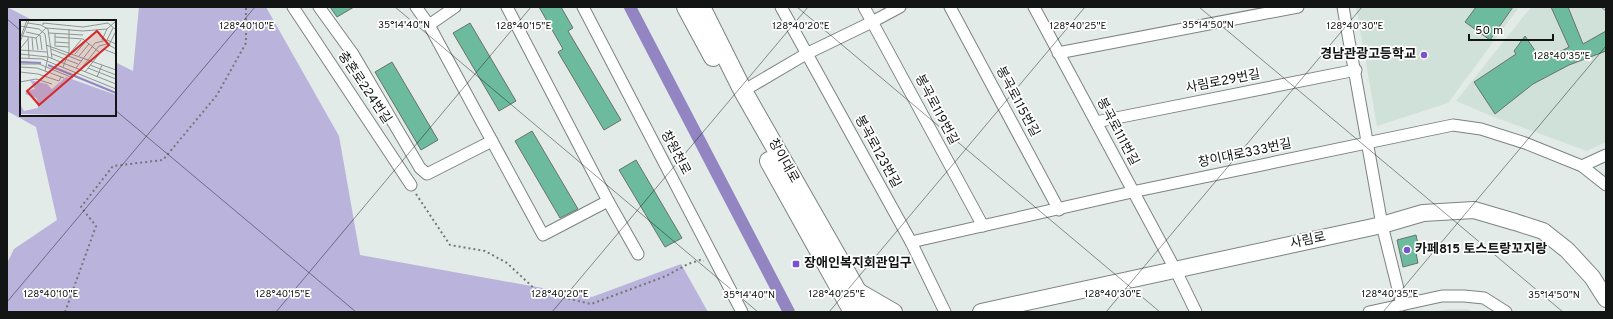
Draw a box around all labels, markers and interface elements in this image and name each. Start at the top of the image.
scale bar [1469,16,1553,42]
text: 35°14'40"N [378,19,430,32]
text: 35°14'50"N [1182,19,1234,32]
inset map [20,20,116,116]
text: 128°40'10"E [220,20,275,33]
text: 128°40'15"E [497,20,551,33]
text: 128°40'20"E [772,20,830,33]
text: 128°40'25"E [1049,20,1107,33]
text: 128°40'30"E [1326,20,1384,33]
text: 50 m [1475,23,1503,39]
place label: 경남관광고등학교 [1320,46,1416,63]
street label: 충혼로224번길 [334,49,394,127]
marker: 경남관광고등학교 [1419,50,1429,60]
text: 128°40'35"E [1533,50,1591,63]
street label: 봉곡로115번길 [992,64,1042,140]
street label: 사림로29번길 [1184,67,1262,97]
street label: 봉곡로119번길 [911,72,961,148]
street label: 봉곡로111번길 [1092,95,1142,169]
street label: 봉곡로123번길 [851,113,903,191]
street label: 창원천로 [657,128,694,178]
street label: 창이대로 [764,136,802,186]
street label: 창이대로333번길 [1197,136,1293,172]
street label: 사림로 [1289,229,1327,253]
place label: 카페815 토스트랑꼬지랑 [1415,242,1547,258]
marker: 카페815 토스트랑꼬지랑 [1402,245,1412,255]
place label: 장애인복지회관입구 [804,256,912,272]
marker: 장애인복지회관입구 [791,259,801,269]
text: 128°40'10"E [24,288,79,301]
text: 128°40'15"E [256,288,310,301]
text: 128°40'20"E [531,288,589,301]
text: 128°40'25"E [808,288,866,301]
text: 128°40'30"E [1084,288,1142,301]
text: 128°40'35"E [1361,288,1419,301]
text: 35°14'40"N [723,289,775,302]
text: 35°14'50"N [1528,289,1580,302]

